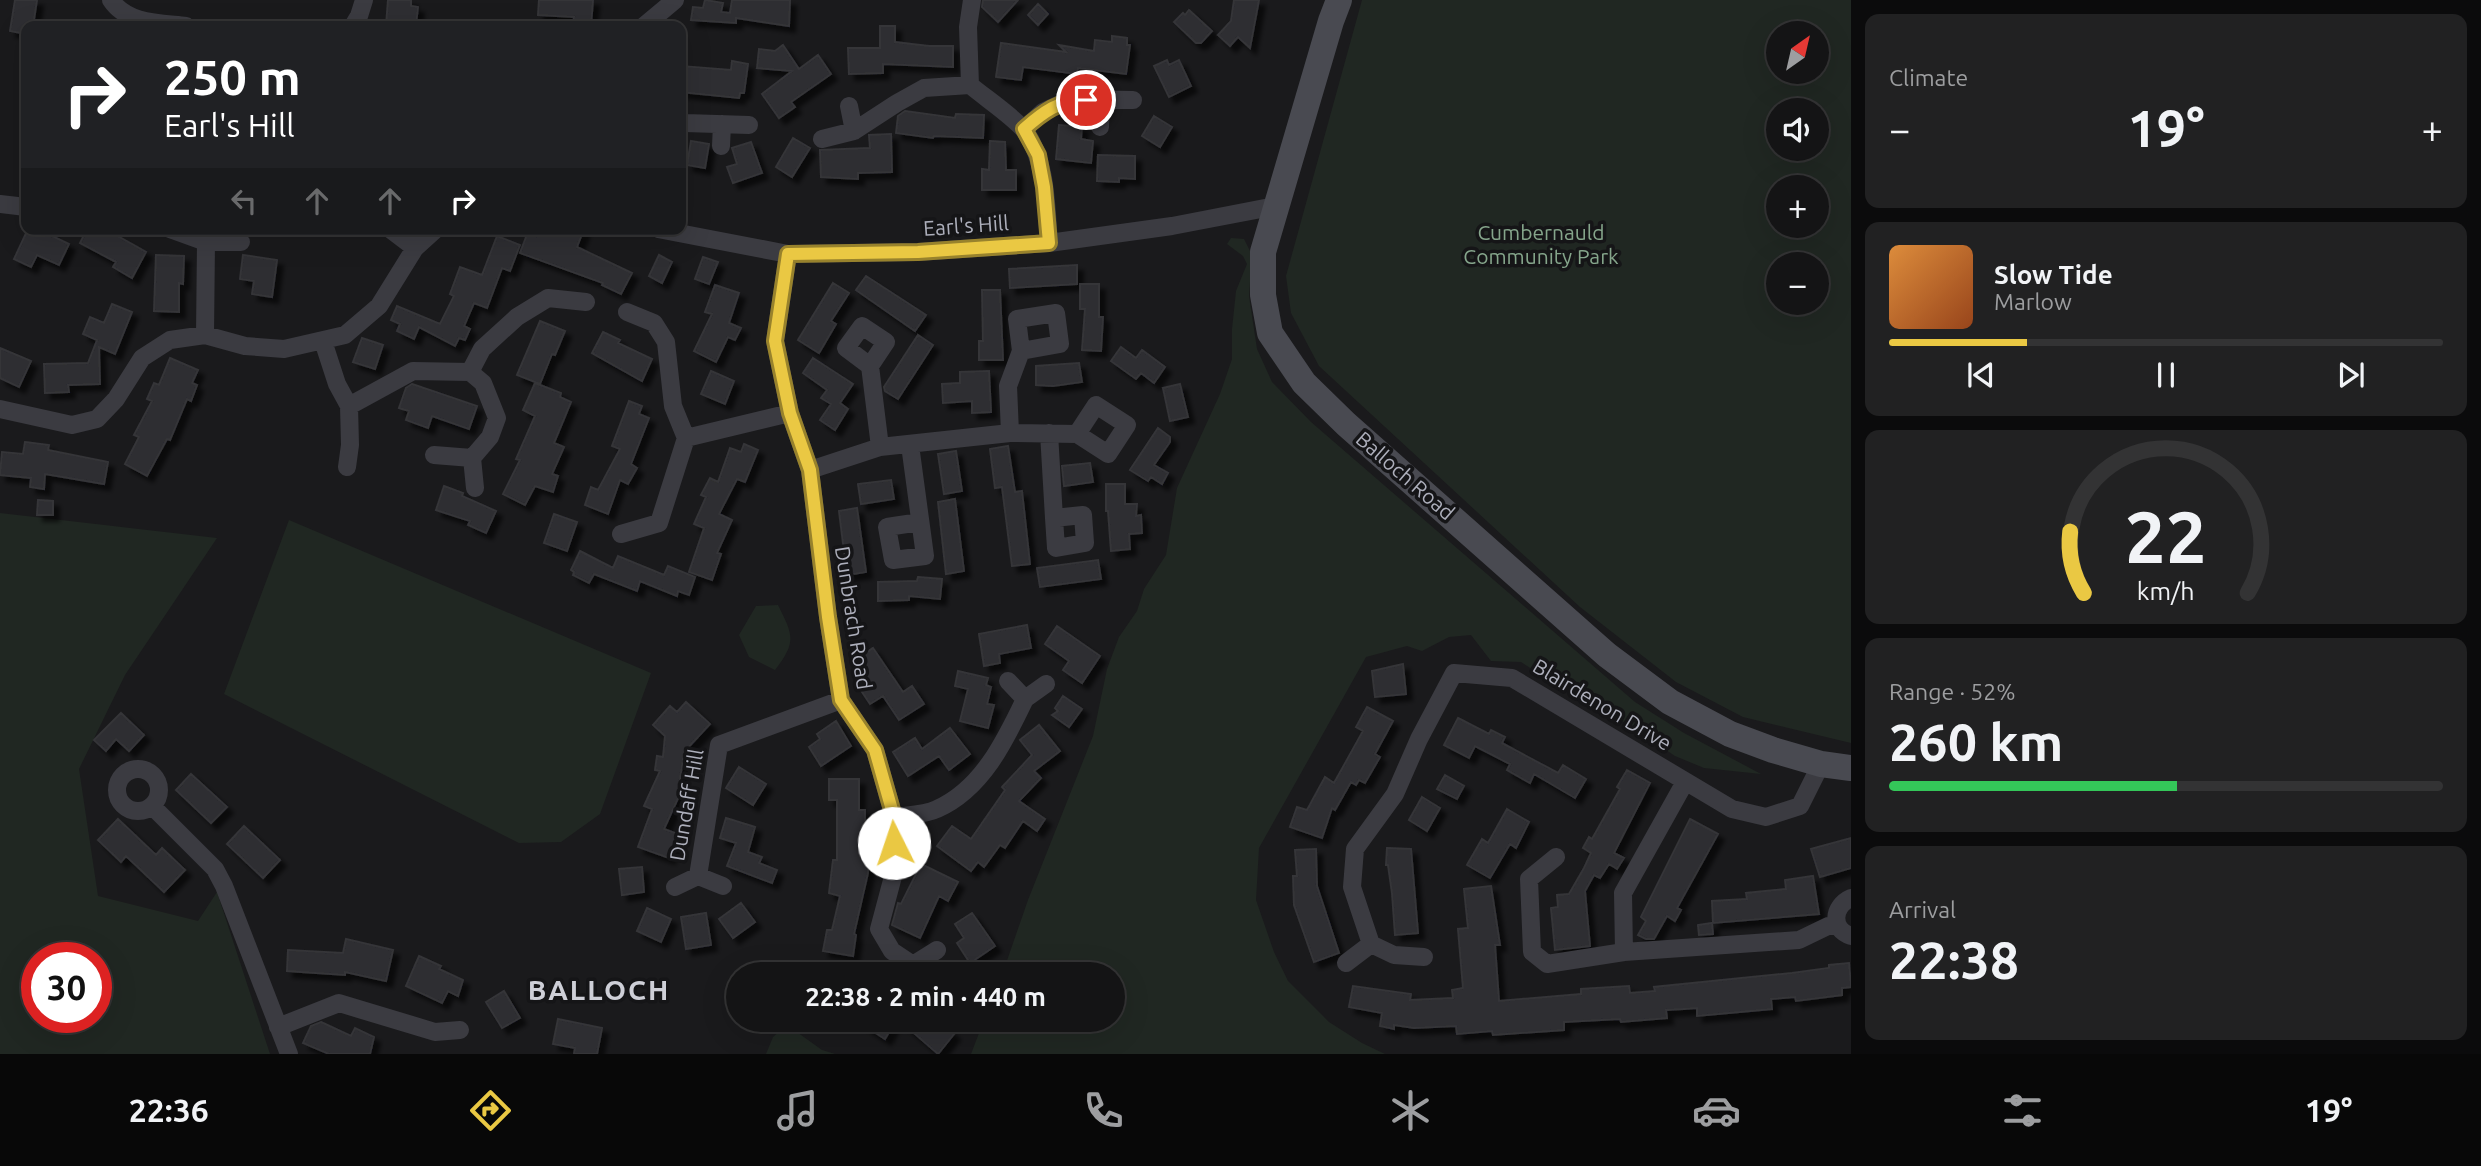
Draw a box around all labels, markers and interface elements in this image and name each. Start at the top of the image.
north arrow [1766,21,1829,84]
map controls [1766,21,1829,315]
icon: right [49,49,140,140]
text: 250 m [164,49,301,104]
text: Climate [1889,65,1968,90]
pin [1056,70,1116,130]
icon: arrive [1067,81,1105,119]
button: sound [1766,98,1829,161]
text: 19° [2127,99,2205,157]
text: Earl's Hill [164,107,295,143]
text: − [1889,108,1910,150]
text: + [2422,108,2443,150]
button: + [1766,175,1829,238]
icon: left [225,182,263,220]
icon: ahead [298,182,336,220]
icon: ahead [371,182,409,220]
icon: right [444,182,482,220]
street label: Earl's Hill [922,210,1010,240]
park label: Cumbernauld Community Park [1463,220,1619,268]
button: − [1766,252,1829,315]
text: Slow Tide [1994,260,2113,289]
text: Marlow [1994,289,2072,314]
icon: previous [1962,356,2000,394]
icon: pause [2147,356,2185,394]
icon: next [2332,356,2370,394]
street label: Balloch Road [1352,426,1460,524]
text: 22 [2125,495,2207,577]
street label: Dunbrach Road [831,544,877,691]
text: km/h [2137,577,2195,605]
street label: Blairdenon Drive [1529,653,1676,755]
text: Range · 52% [1889,679,2016,704]
text: 260 km [1889,713,2063,771]
street label: Dundaff Hill [664,747,708,863]
position arrow [857,806,931,880]
text: Arrival [1889,897,1956,922]
text: 22:38 [1889,931,2019,989]
speed limit sign: 30 [21,942,112,1033]
district label: BALLOCH [528,974,670,1005]
text: 22:38 · 2 min · 440 m [805,982,1046,1011]
icon: directions [466,1086,515,1135]
icon: music [773,1086,822,1135]
icon: phone [1079,1086,1128,1135]
icon: climate [1386,1086,1435,1135]
icon: car [1692,1086,1741,1135]
icon: filters [1998,1086,2047,1135]
text: 22:36 [129,1092,209,1128]
text: 19° [2305,1092,2352,1128]

